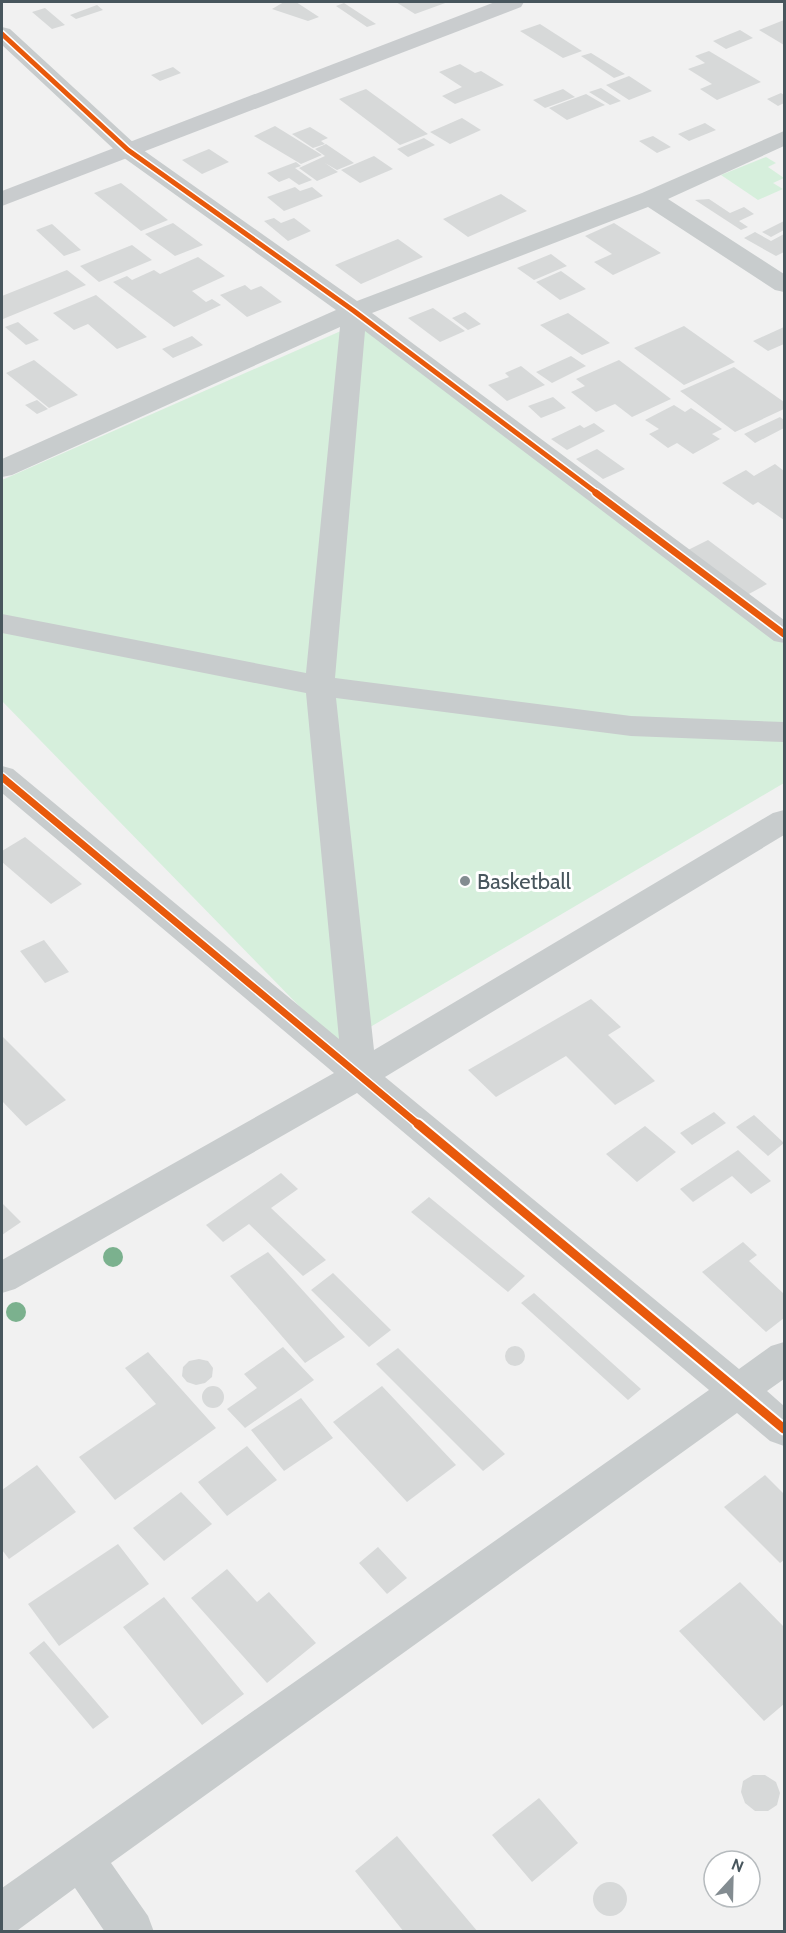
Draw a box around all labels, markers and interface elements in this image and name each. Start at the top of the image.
place label: Basketball [477,868,572,895]
marker: Basketball [458,874,472,888]
north arrow [702,1849,762,1909]
text: N [729,1855,746,1876]

